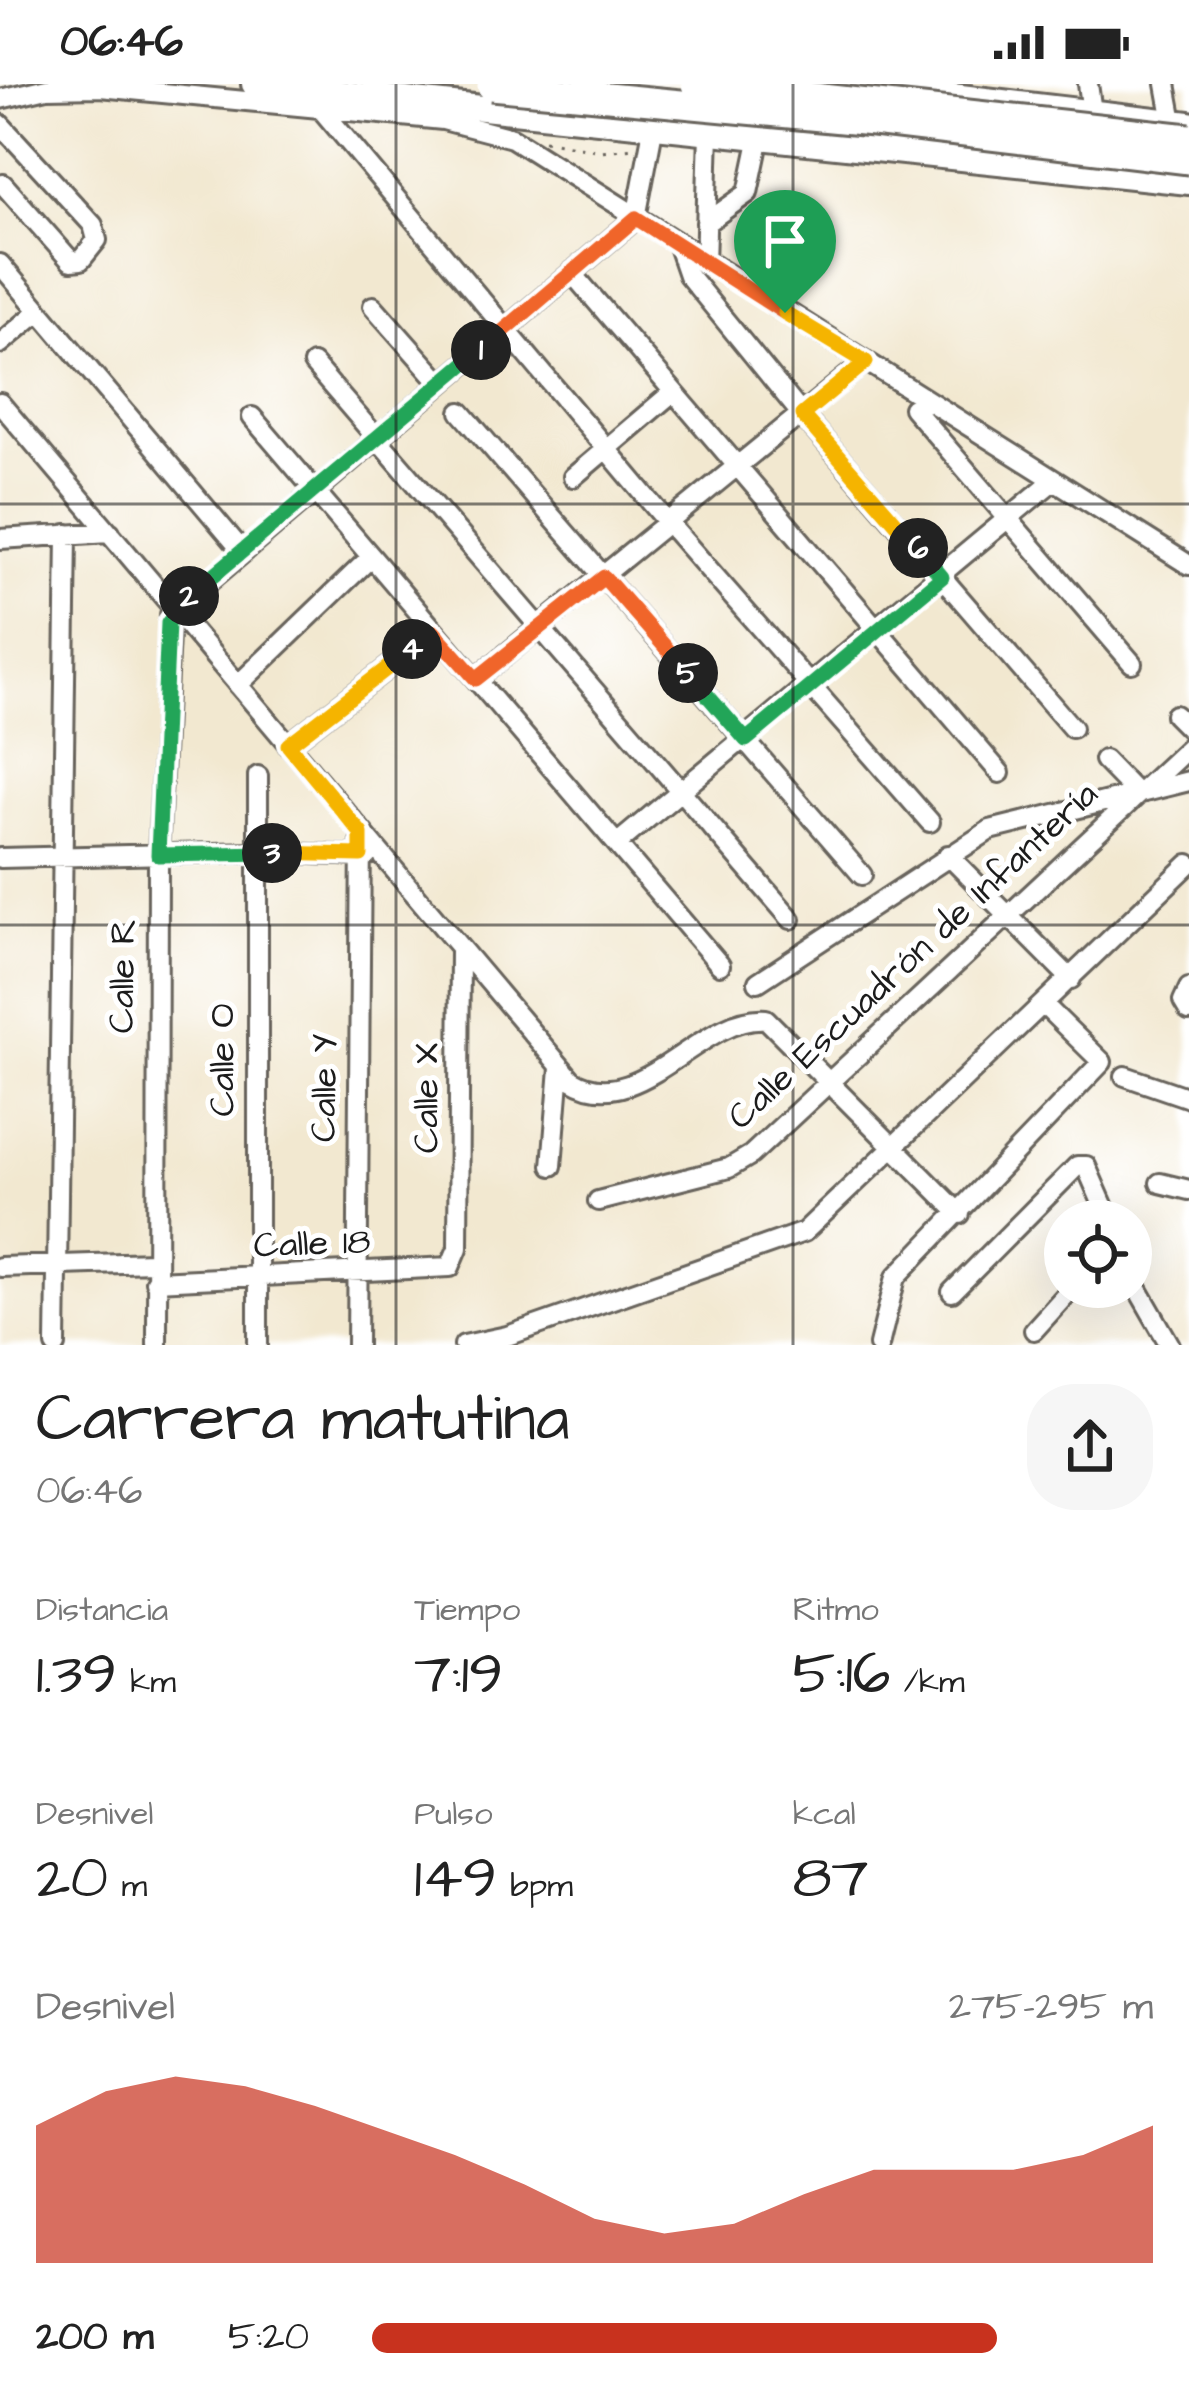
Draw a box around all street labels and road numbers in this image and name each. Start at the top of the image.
street label: Calle Escuadrón de Infantería [716,770,1110,1142]
street label: Calle R [97,918,149,1034]
street label: Calle O [197,1003,248,1117]
street label: Calle Y [299,1033,351,1143]
street label: Calle X [401,1043,452,1153]
street label: Calle 18 [253,1216,371,1272]

